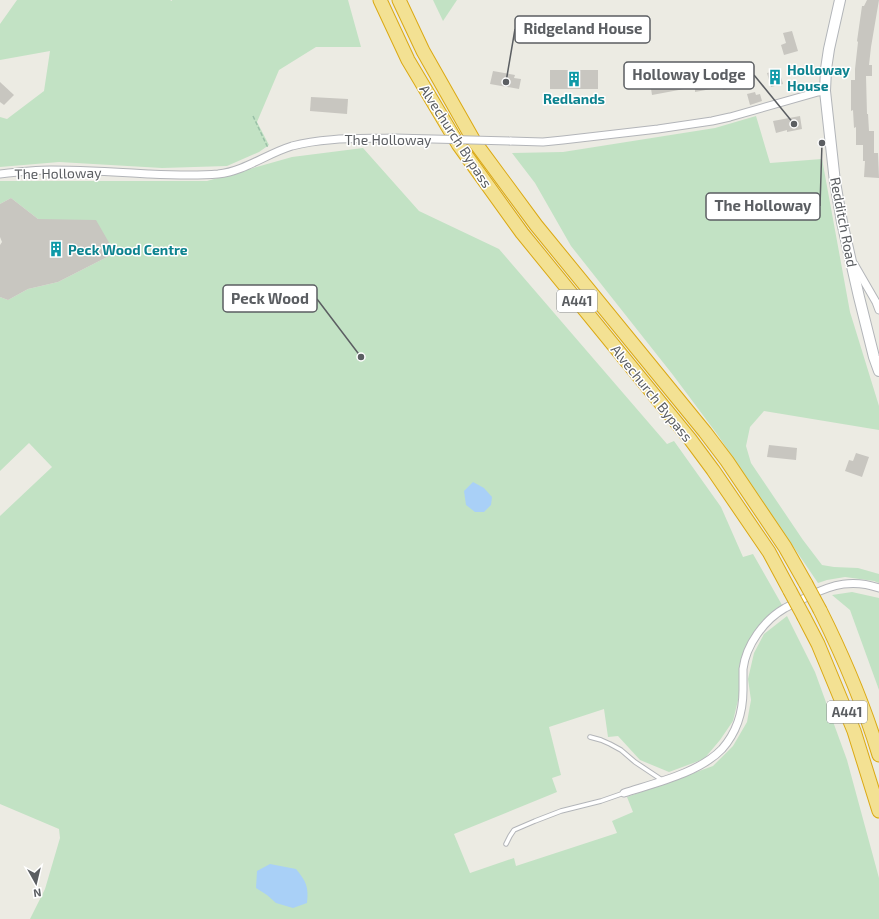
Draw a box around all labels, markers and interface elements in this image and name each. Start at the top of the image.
callout: Ridgeland House [515,16,650,43]
text: Ridgeland House [523,19,643,37]
place label: Holloway House [787,61,850,94]
callout: Holloway Lodge [624,62,754,89]
text: Holloway Lodge [632,65,746,84]
building icon: Holloway House [766,68,784,86]
building icon: Redlands [565,70,583,88]
street label: Alvechurch Bypass [416,81,496,191]
place label: Redlands [543,90,605,107]
street label: The Holloway [344,131,432,148]
street label: The Holloway [14,164,102,182]
street label: Redditch Road [827,176,861,268]
callout: The Holloway [706,193,820,220]
text: The Holloway [714,196,812,215]
building icon: Peck Wood Centre [47,240,65,258]
place label: Peck Wood Centre [68,241,188,258]
callout: Peck Wood [223,285,317,312]
text: Peck Wood [231,289,309,307]
road number: A441 [557,290,597,312]
street label: Alvechurch Bypass [608,341,696,445]
road number: A441 [827,701,867,723]
north arrow [16,863,56,903]
text: N [33,886,42,900]

